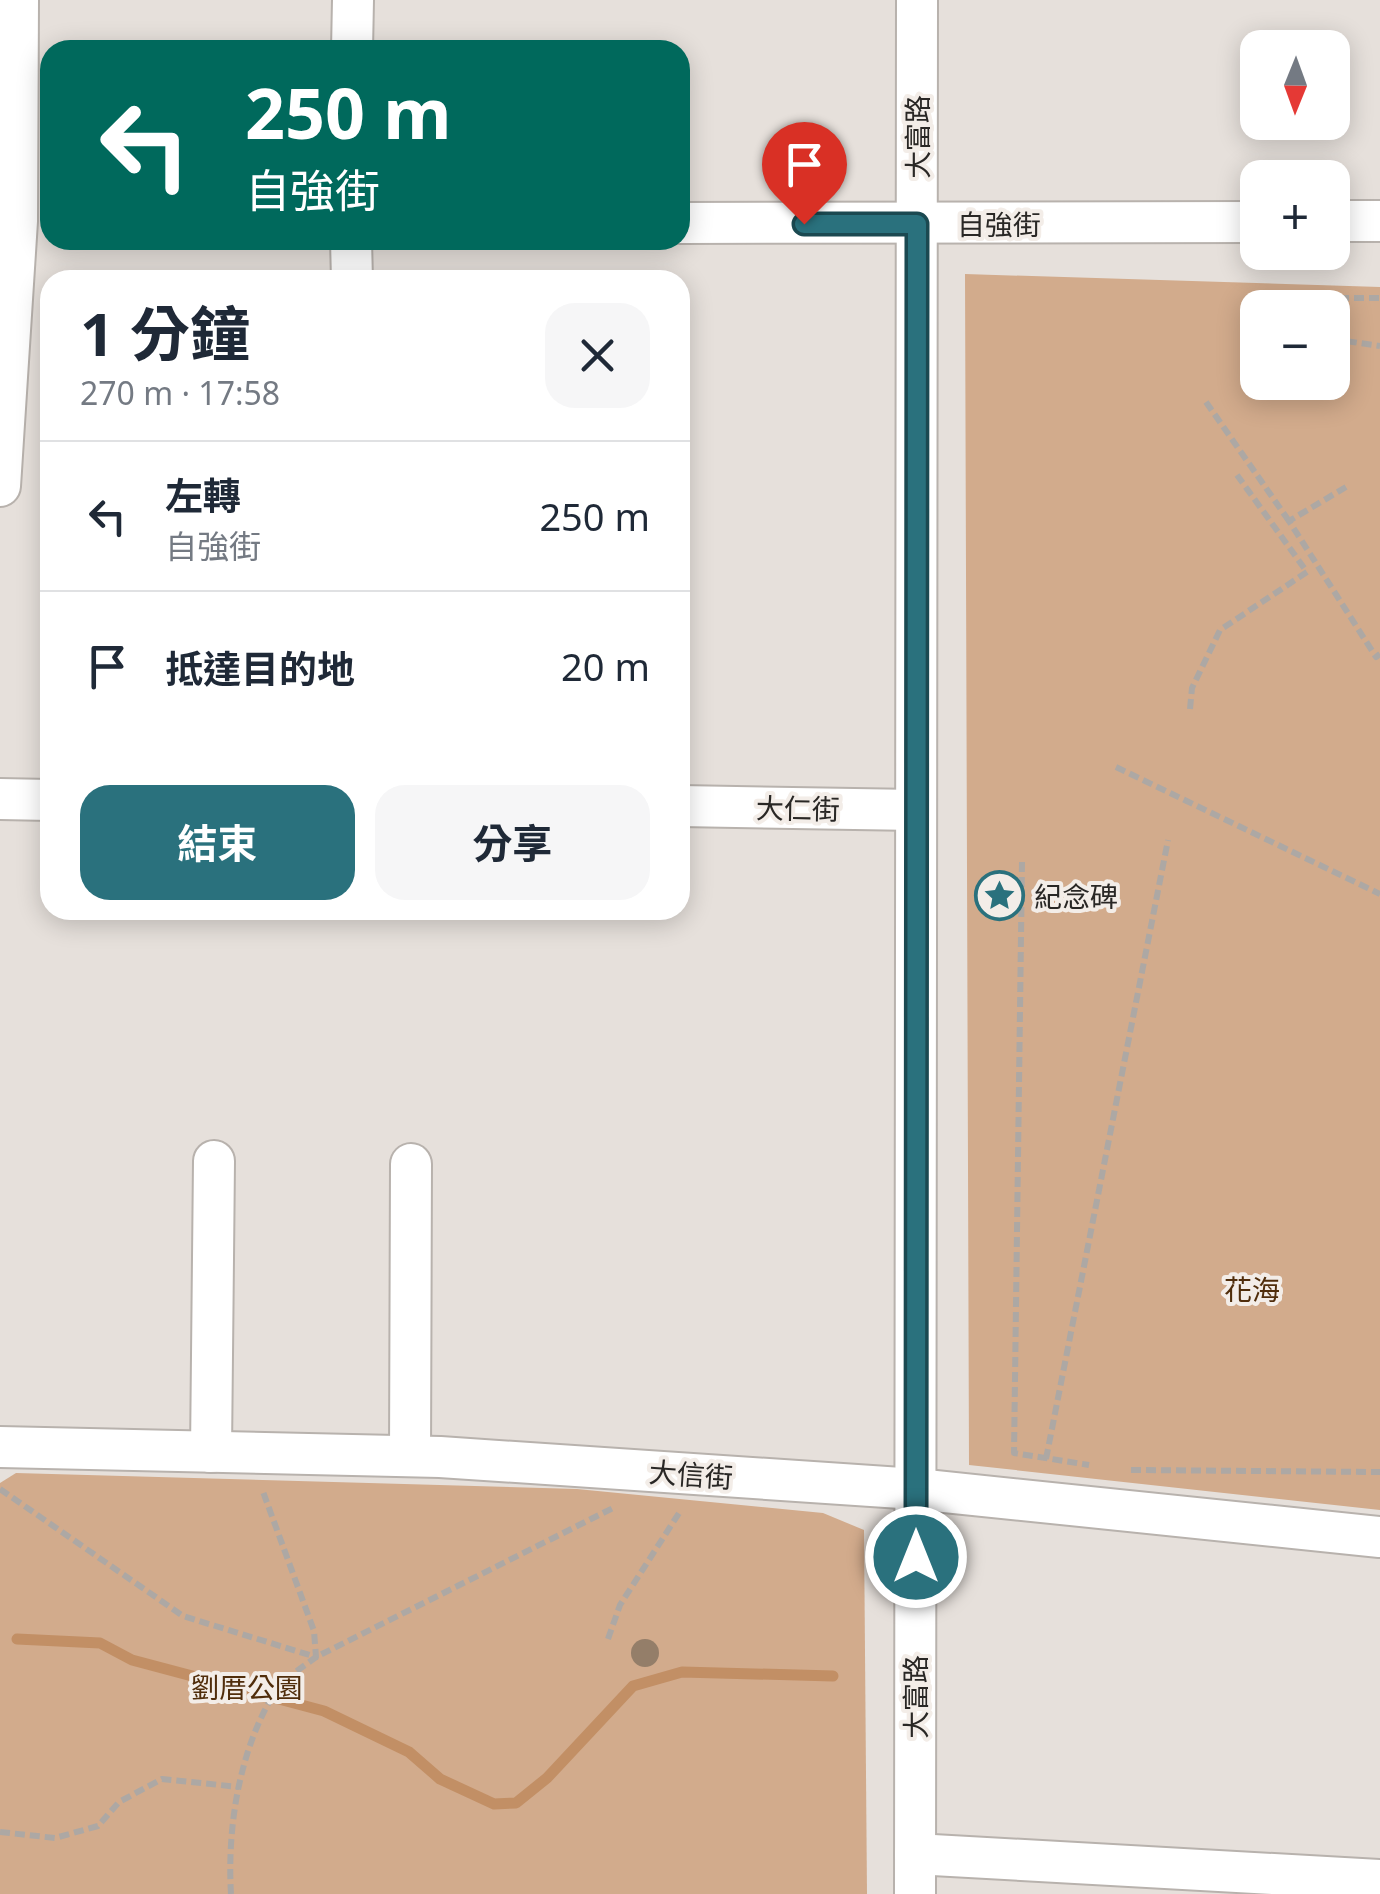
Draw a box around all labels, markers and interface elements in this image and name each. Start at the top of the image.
north arrow [1240,30,1350,140]
map controls [1240,30,1350,400]
text: 250 m [245,64,452,160]
icon: left [80,80,210,210]
street label: 大富路 [898,95,936,179]
pin [762,122,847,225]
icon: arrive [777,137,832,192]
text: 自強街 [245,159,380,220]
button: + [1240,160,1350,270]
street label: 自強街 [957,205,1041,243]
button: − [1240,290,1350,400]
text: 1 分鐘 [80,292,250,374]
button: close [545,303,650,408]
text: 270 m · 17:58 [80,371,280,414]
text: 左轉 [165,469,241,521]
icon: left [80,489,135,544]
text: 250 m [539,490,650,542]
text: 自強街 [165,524,261,567]
icon: arrive [80,639,135,694]
text: 20 m [561,640,650,692]
text: 抵達目的地 [165,642,355,694]
button: 結束 [80,785,355,900]
button: 分享 [375,785,650,900]
street label: 大仁街 [756,788,840,828]
place icon: 紀念碑 [973,870,1025,922]
place label: 紀念碑 [1034,877,1118,915]
park label: 花海 [1224,1270,1280,1308]
street label: 大信街 [648,1452,734,1496]
position arrow [864,1505,968,1609]
street label: 大富路 [896,1655,934,1739]
park label: 劉厝公園 [191,1668,303,1706]

